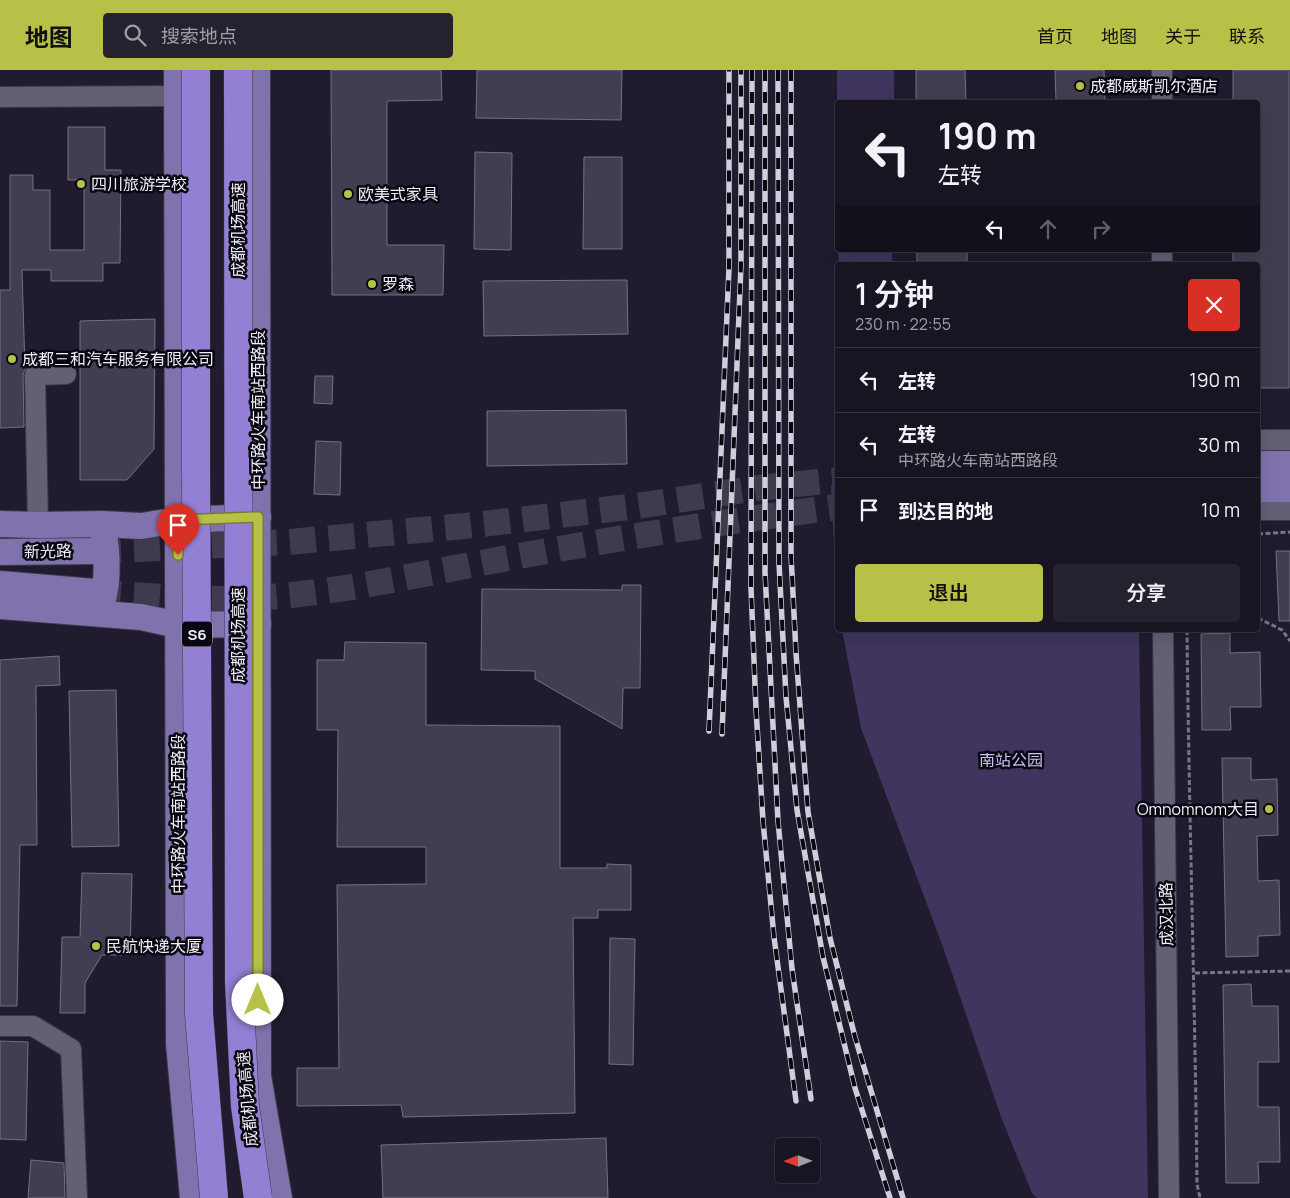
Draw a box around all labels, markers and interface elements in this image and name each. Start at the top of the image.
search box [103,13,453,58]
text: 地图 [25,20,73,53]
icon: search [121,21,149,49]
text: 搜索地点 [161,23,237,49]
text: 首页 [1037,24,1073,48]
text: 地图 [1101,24,1137,48]
text: 关于 [1165,24,1201,48]
text: 联系 [1229,24,1265,48]
place label: 成都威斯凯尔酒店 [1090,75,1218,97]
marker: 成都威斯凯尔酒店 [1074,80,1086,92]
text: 190 m [938,112,1037,160]
icon: left [855,120,920,185]
text: 左转 [938,160,982,190]
place label: 四川旅游学校 [91,173,187,195]
marker: 四川旅游学校 [75,178,87,190]
street label: 成都机场高速 [227,182,249,278]
place label: 欧美式家具 [358,183,438,205]
marker: 欧美式家具 [342,188,354,200]
icon: left [981,215,1009,243]
icon: ahead [1034,215,1062,243]
icon: right [1087,215,1115,243]
place label: 罗森 [382,273,414,295]
text: 1 分钟 [855,273,934,314]
marker: 罗森 [366,278,378,290]
button: close [1188,279,1240,331]
text: 230 m · 22:55 [855,313,951,335]
street label: 中环路火车南站西路段 [247,330,269,490]
place label: 成都三和汽车服务有限公司 [22,348,214,370]
marker: 成都三和汽车服务有限公司 [6,353,18,365]
icon: left [855,366,883,394]
text: 190 m [1189,367,1240,393]
text: 左转 [898,368,936,394]
text: 左转 [898,421,936,447]
icon: left [855,431,883,459]
text: 30 m [1198,432,1240,458]
text: 中环路火车南站西路段 [898,449,1058,471]
icon: arrive [855,496,883,524]
text: 10 m [1201,497,1240,523]
text: 到达目的地 [898,498,993,524]
pin [157,504,199,555]
icon: arrive [164,511,192,539]
street label: 新光路 [24,540,72,562]
button: 退出 [855,564,1043,622]
button: 分享 [1053,564,1240,622]
street label: 成都机场高速 [227,587,249,683]
road number: S6 [182,622,212,646]
street label: 中环路火车南站西路段 [167,734,189,894]
park label: 南站公园 [979,749,1043,771]
place label: Omnomnom大目 [1137,798,1259,820]
marker: Omnomnom大目 [1263,803,1275,815]
street label: 成汉北路 [1154,882,1178,946]
place label: 民航快递大厦 [106,935,202,957]
marker: 民航快递大厦 [90,940,102,952]
position arrow [231,973,283,1025]
street label: 成都机场高速 [232,1050,262,1148]
north arrow [775,1138,820,1182]
map controls [775,1138,820,1183]

